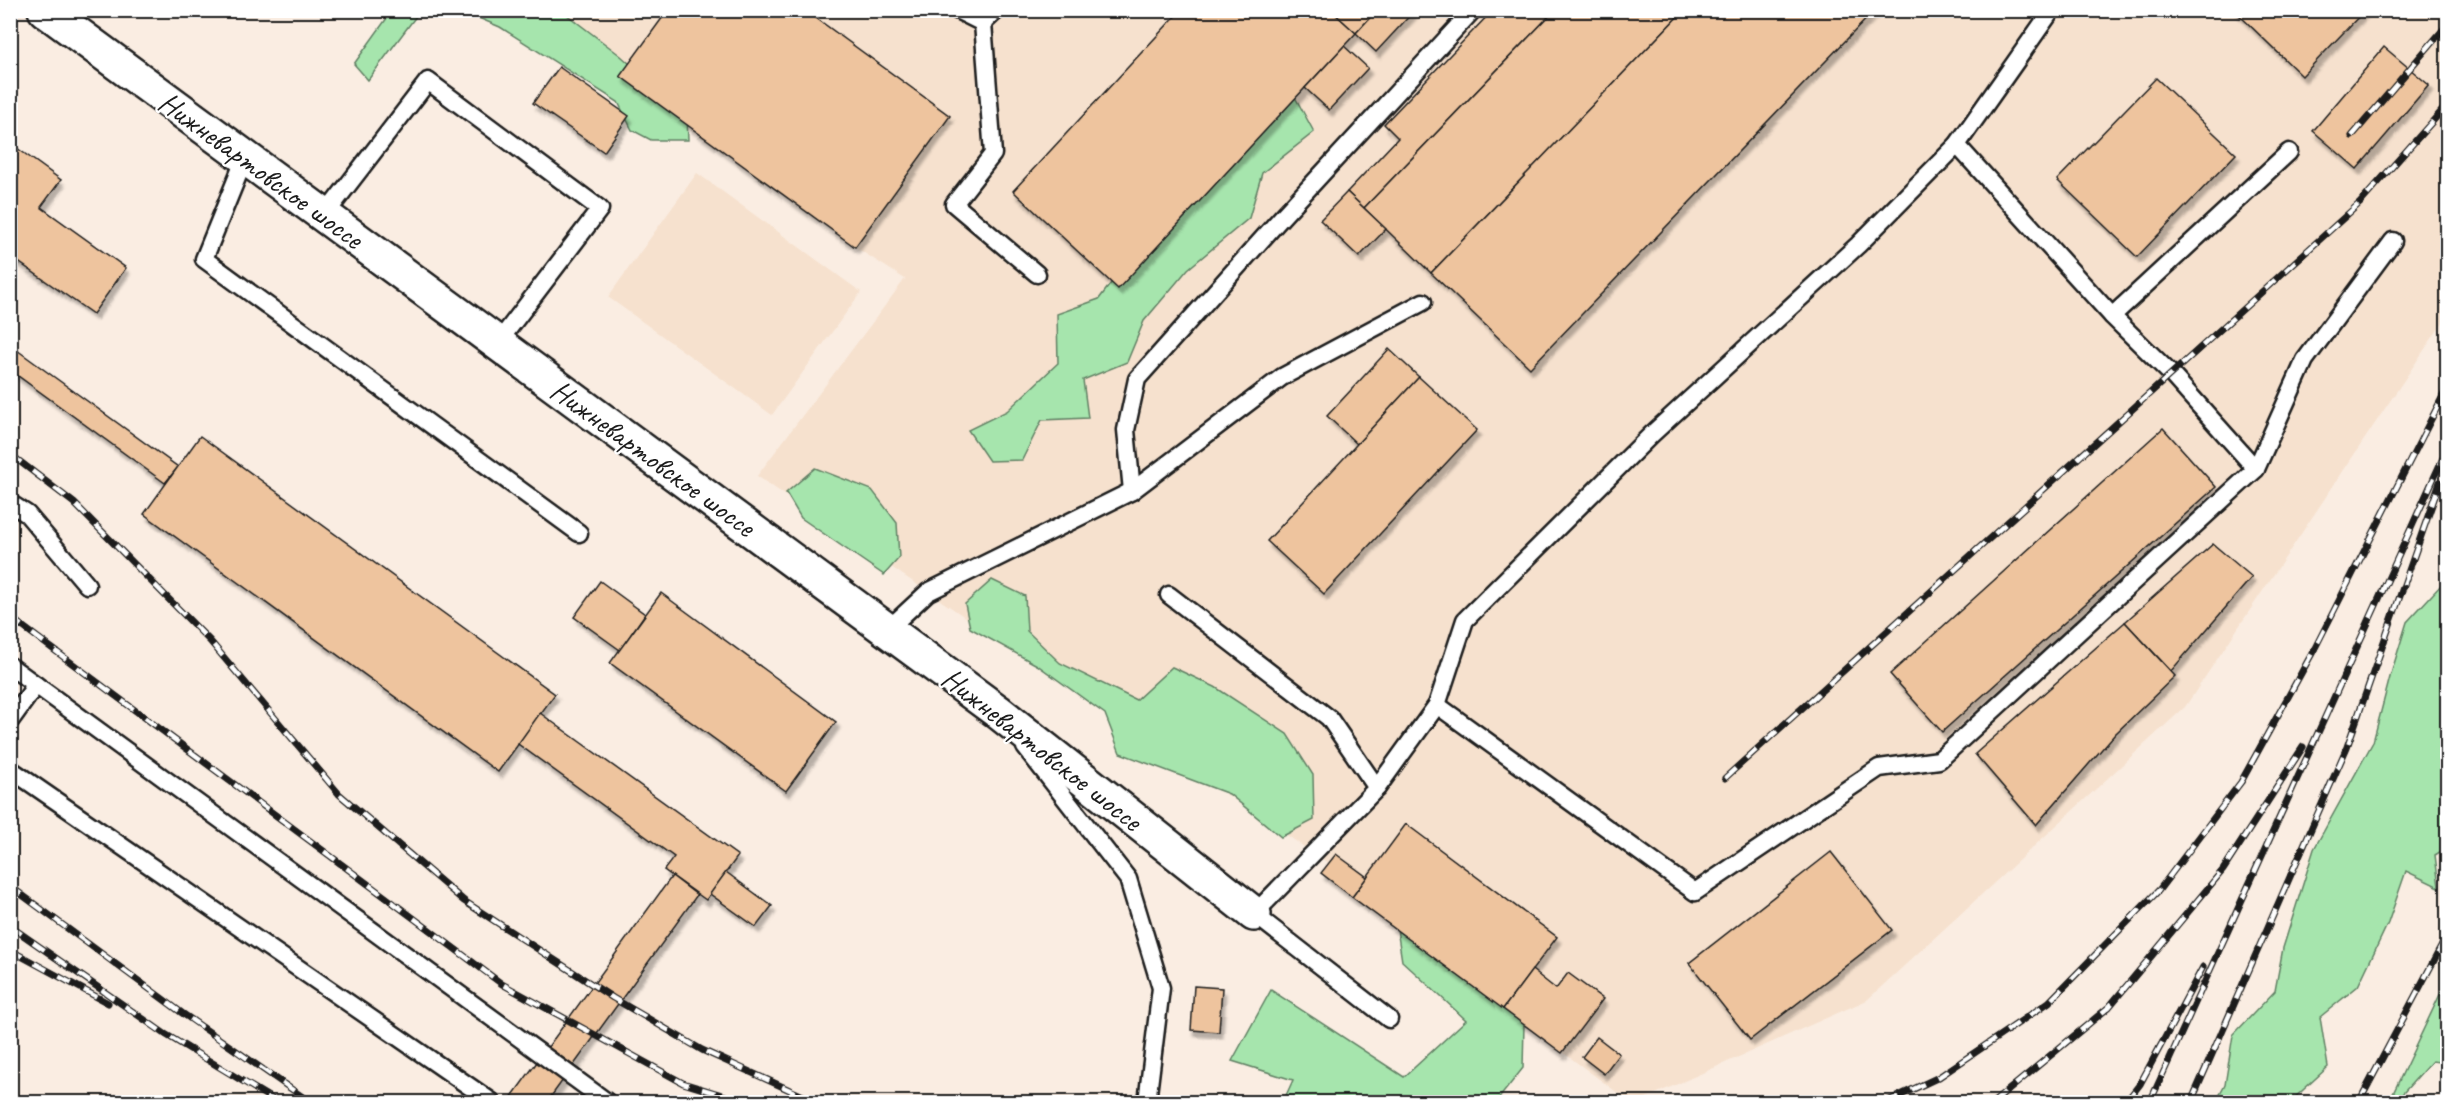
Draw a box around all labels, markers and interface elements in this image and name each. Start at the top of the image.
street label: Нижневартовское шоссе [151,83,373,258]
street label: Нижневартовское шоссе [543,371,765,546]
street label: Нижневартовское шоссе [934,659,1152,840]

